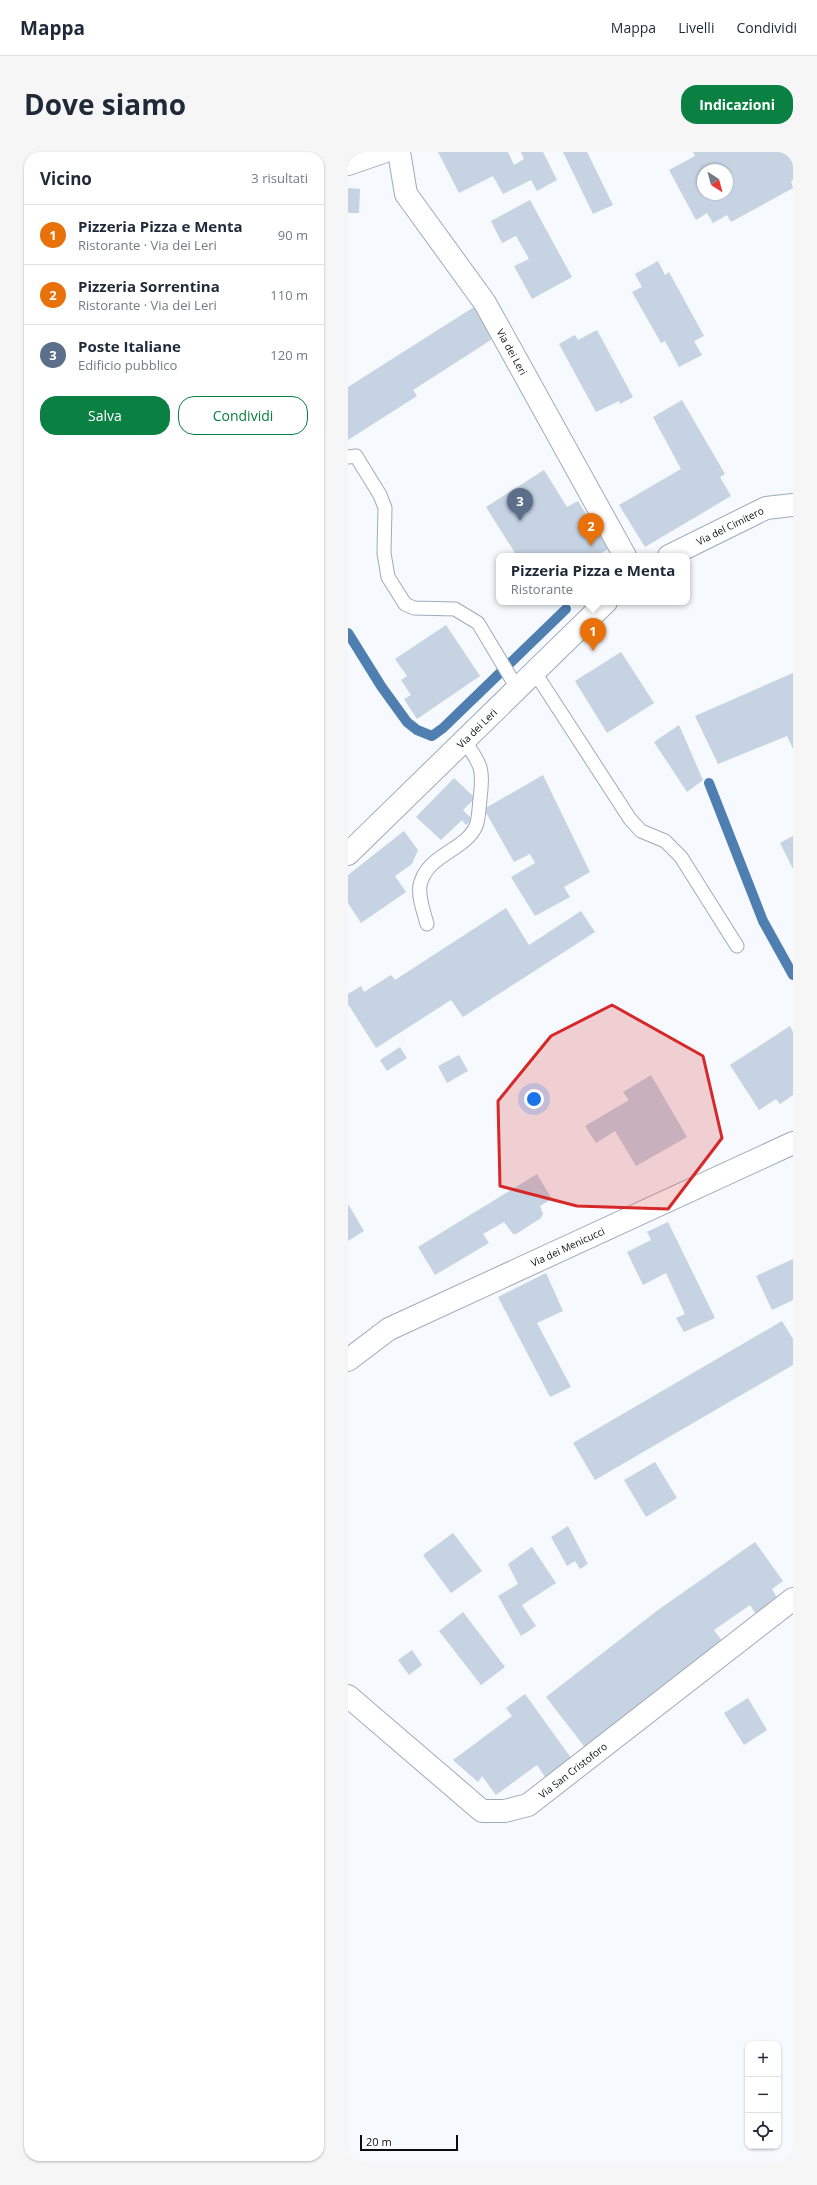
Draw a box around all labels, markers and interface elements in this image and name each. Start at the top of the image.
text: Mappa [20,15,85,41]
text: Mappa [611,18,656,37]
text: Livelli [678,18,714,37]
text: Condividi [736,18,797,37]
text: Dove siamo [24,85,186,123]
button: Indicazioni [681,85,793,124]
north arrow [697,164,733,200]
text: Vicino [40,167,92,190]
text: 3 risultati [251,169,308,187]
text: Pizzeria Pizza e Menta [78,216,243,236]
text: 1 [49,226,57,244]
text: 90 m [278,226,308,244]
text: Ristorante · Via dei Leri [78,236,217,254]
text: Pizzeria Sorrentina [78,276,220,296]
text: 2 [49,286,57,304]
text: 110 m [270,286,308,304]
text: Ristorante · Via dei Leri [78,296,217,314]
street label: Via dei Leri [494,326,531,378]
text: Poste Italiane [78,336,181,356]
text: 3 [49,346,57,364]
text: 120 m [270,346,308,364]
text: Edificio pubblico [78,356,177,374]
button: Salva [40,396,170,435]
button: Condividi [178,396,308,435]
pin: 3 [507,488,533,521]
street label: Via del Cimitero [694,503,766,548]
pin: 2 [578,513,604,546]
popup [496,553,690,605]
text: Pizzeria Pizza e Menta [511,560,675,580]
text: Ristorante [511,580,573,598]
pin: 1 [580,618,606,651]
street label: Via dei Leri [454,705,500,751]
your location [524,1089,544,1109]
street label: Via dei Menicucci [528,1224,607,1270]
street label: Via San Cristoforo [536,1739,610,1801]
map controls [745,2041,781,2149]
button: + [745,2041,781,2077]
button: − [745,2077,781,2113]
button: locate [745,2113,781,2149]
scale bar [360,2133,458,2152]
text: 20 m [366,2134,392,2149]

